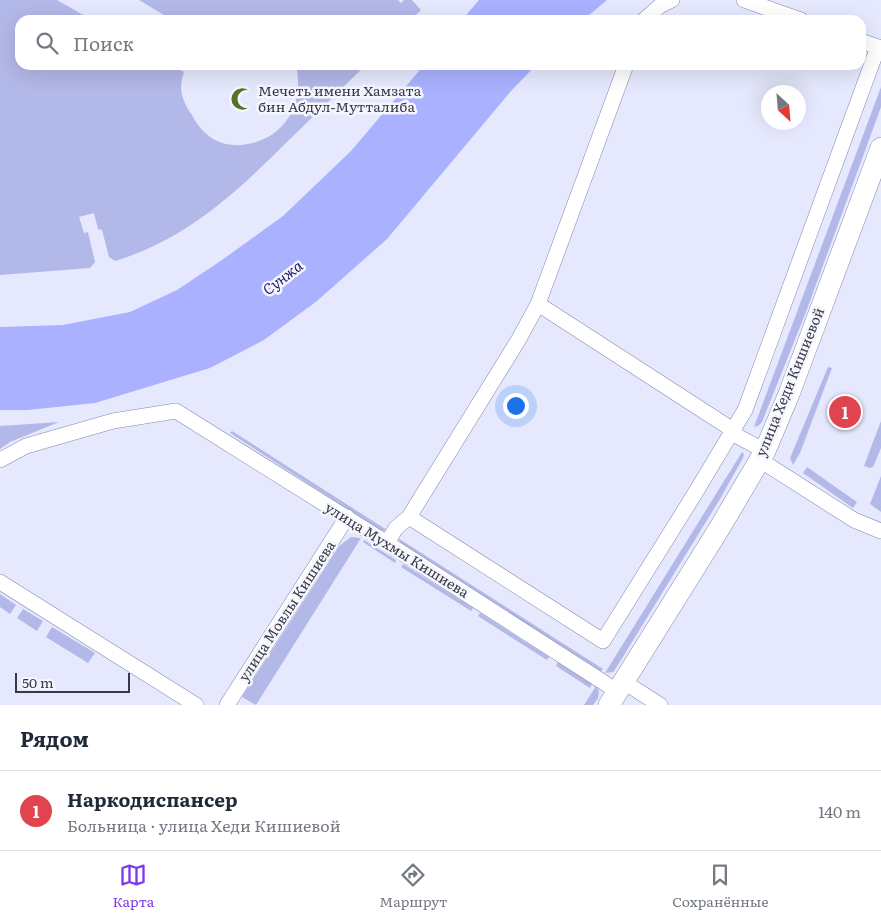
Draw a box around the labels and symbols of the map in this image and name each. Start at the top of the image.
place label: Мечеть имени Хамзата бин Абдул-Мутталиба [258,80,422,116]
north arrow [761,85,806,130]
mosque icon: Мечеть имени Хамзата бин Абдул-Мутталиба [229,86,255,112]
water label: Сунжа [257,253,307,300]
street label: улица Хеди Кишиевой [750,304,828,459]
your location [503,393,529,419]
pin: 1 [829,393,861,431]
street label: улица Мухмы Кишиева [322,497,474,602]
street label: улица Мовлы Кишиева [233,536,340,685]
scale bar [15,670,130,693]

